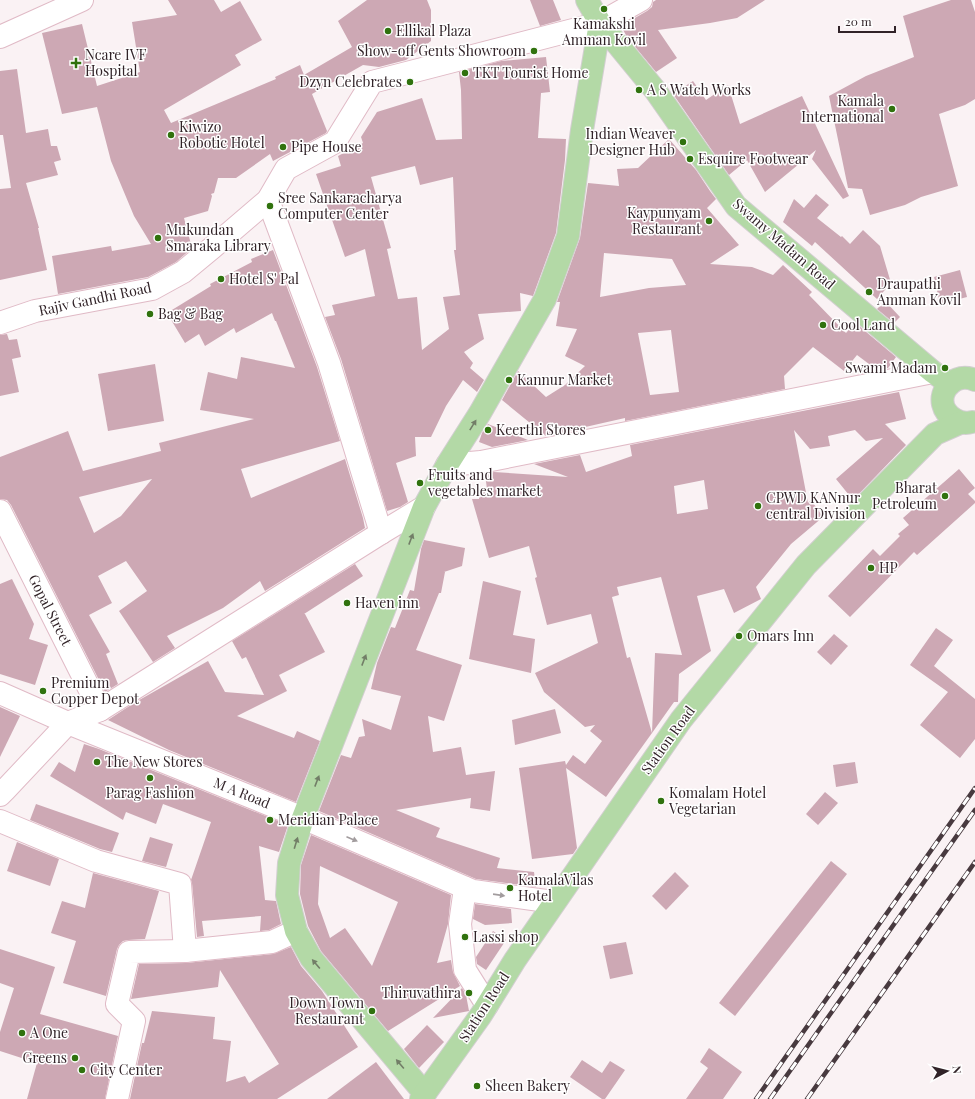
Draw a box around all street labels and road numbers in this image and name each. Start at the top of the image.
street label: Swamy Madam Road [729,194,839,293]
street label: Rajiv Gandhi Road [37,277,153,320]
street label: Gopal Street [24,571,77,650]
street label: Station Road [636,702,699,778]
street label: M A Road [211,773,273,812]
street label: Station Road [454,968,513,1045]

